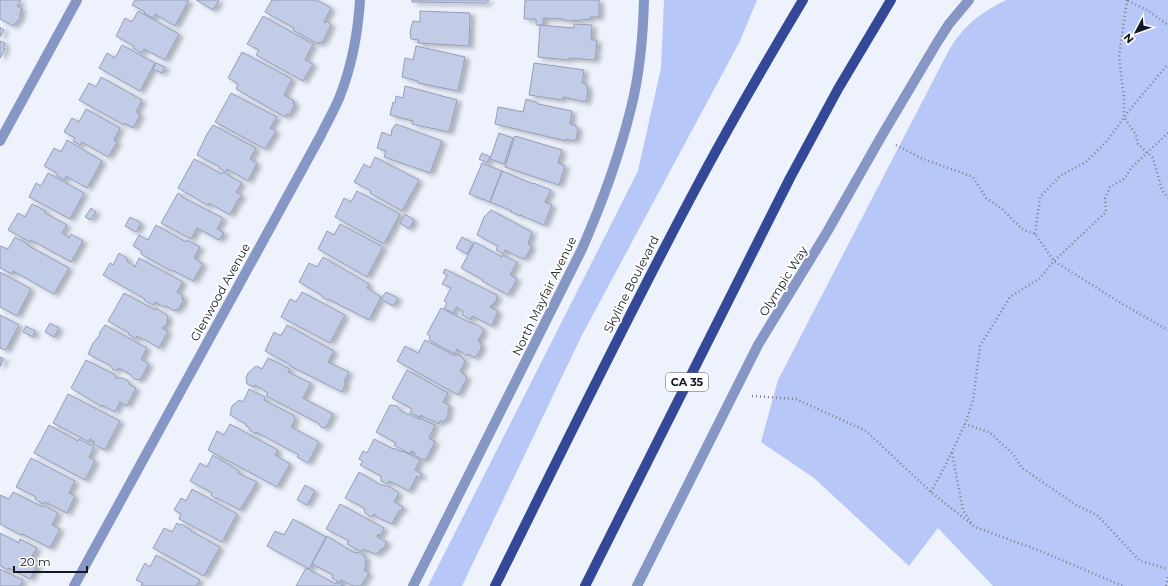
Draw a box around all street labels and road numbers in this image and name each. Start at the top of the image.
street label: Skyline Boulevard [600,233,662,335]
street label: North Mayfair Avenue [509,234,579,358]
street label: Glenwood Avenue [187,240,253,344]
street label: Olympic Way [756,243,811,319]
road number: CA 35 [666,373,708,391]

